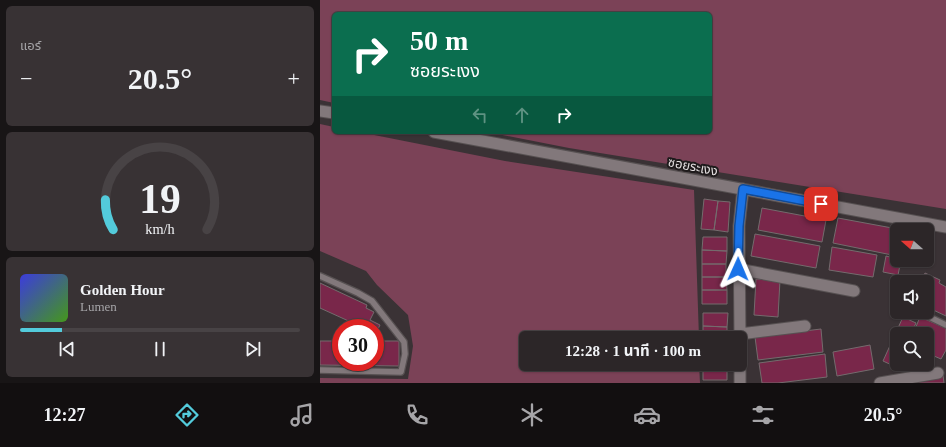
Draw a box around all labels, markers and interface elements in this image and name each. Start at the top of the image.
text: 50 m [410,25,468,56]
icon: right [344,28,396,80]
text: แอร์ [20,38,41,53]
text: ซอยระเงง [410,61,480,81]
text: 20.5° [128,62,192,95]
text: − [20,66,32,91]
text: + [288,66,300,91]
icon: left [469,104,491,126]
icon: ahead [511,104,533,126]
icon: right [553,104,575,126]
street label: ซอยระเงง [667,154,719,179]
text: 19 [139,175,181,221]
pin [804,187,838,221]
icon: arrive [810,193,832,215]
text: km/h [145,220,175,236]
north arrow [890,223,934,267]
map controls [890,223,934,371]
position arrow [717,248,759,290]
button: sound [890,275,934,319]
text: Golden Hour [80,282,165,298]
text: Lumen [80,299,117,314]
speed limit sign: 30 [332,319,384,371]
button: search [890,327,934,371]
icon: previous [56,338,78,360]
icon: pause [149,338,171,360]
icon: next [242,338,264,360]
text: 12:28 · 1 นาที · 100 m [565,343,701,359]
icon: directions [173,401,201,429]
icon: music [288,401,316,429]
icon: phone [403,401,431,429]
icon: climate [518,401,546,429]
icon: car [633,401,661,429]
icon: filters [749,401,777,429]
text: 12:27 [44,405,86,425]
text: 20.5° [864,405,902,425]

